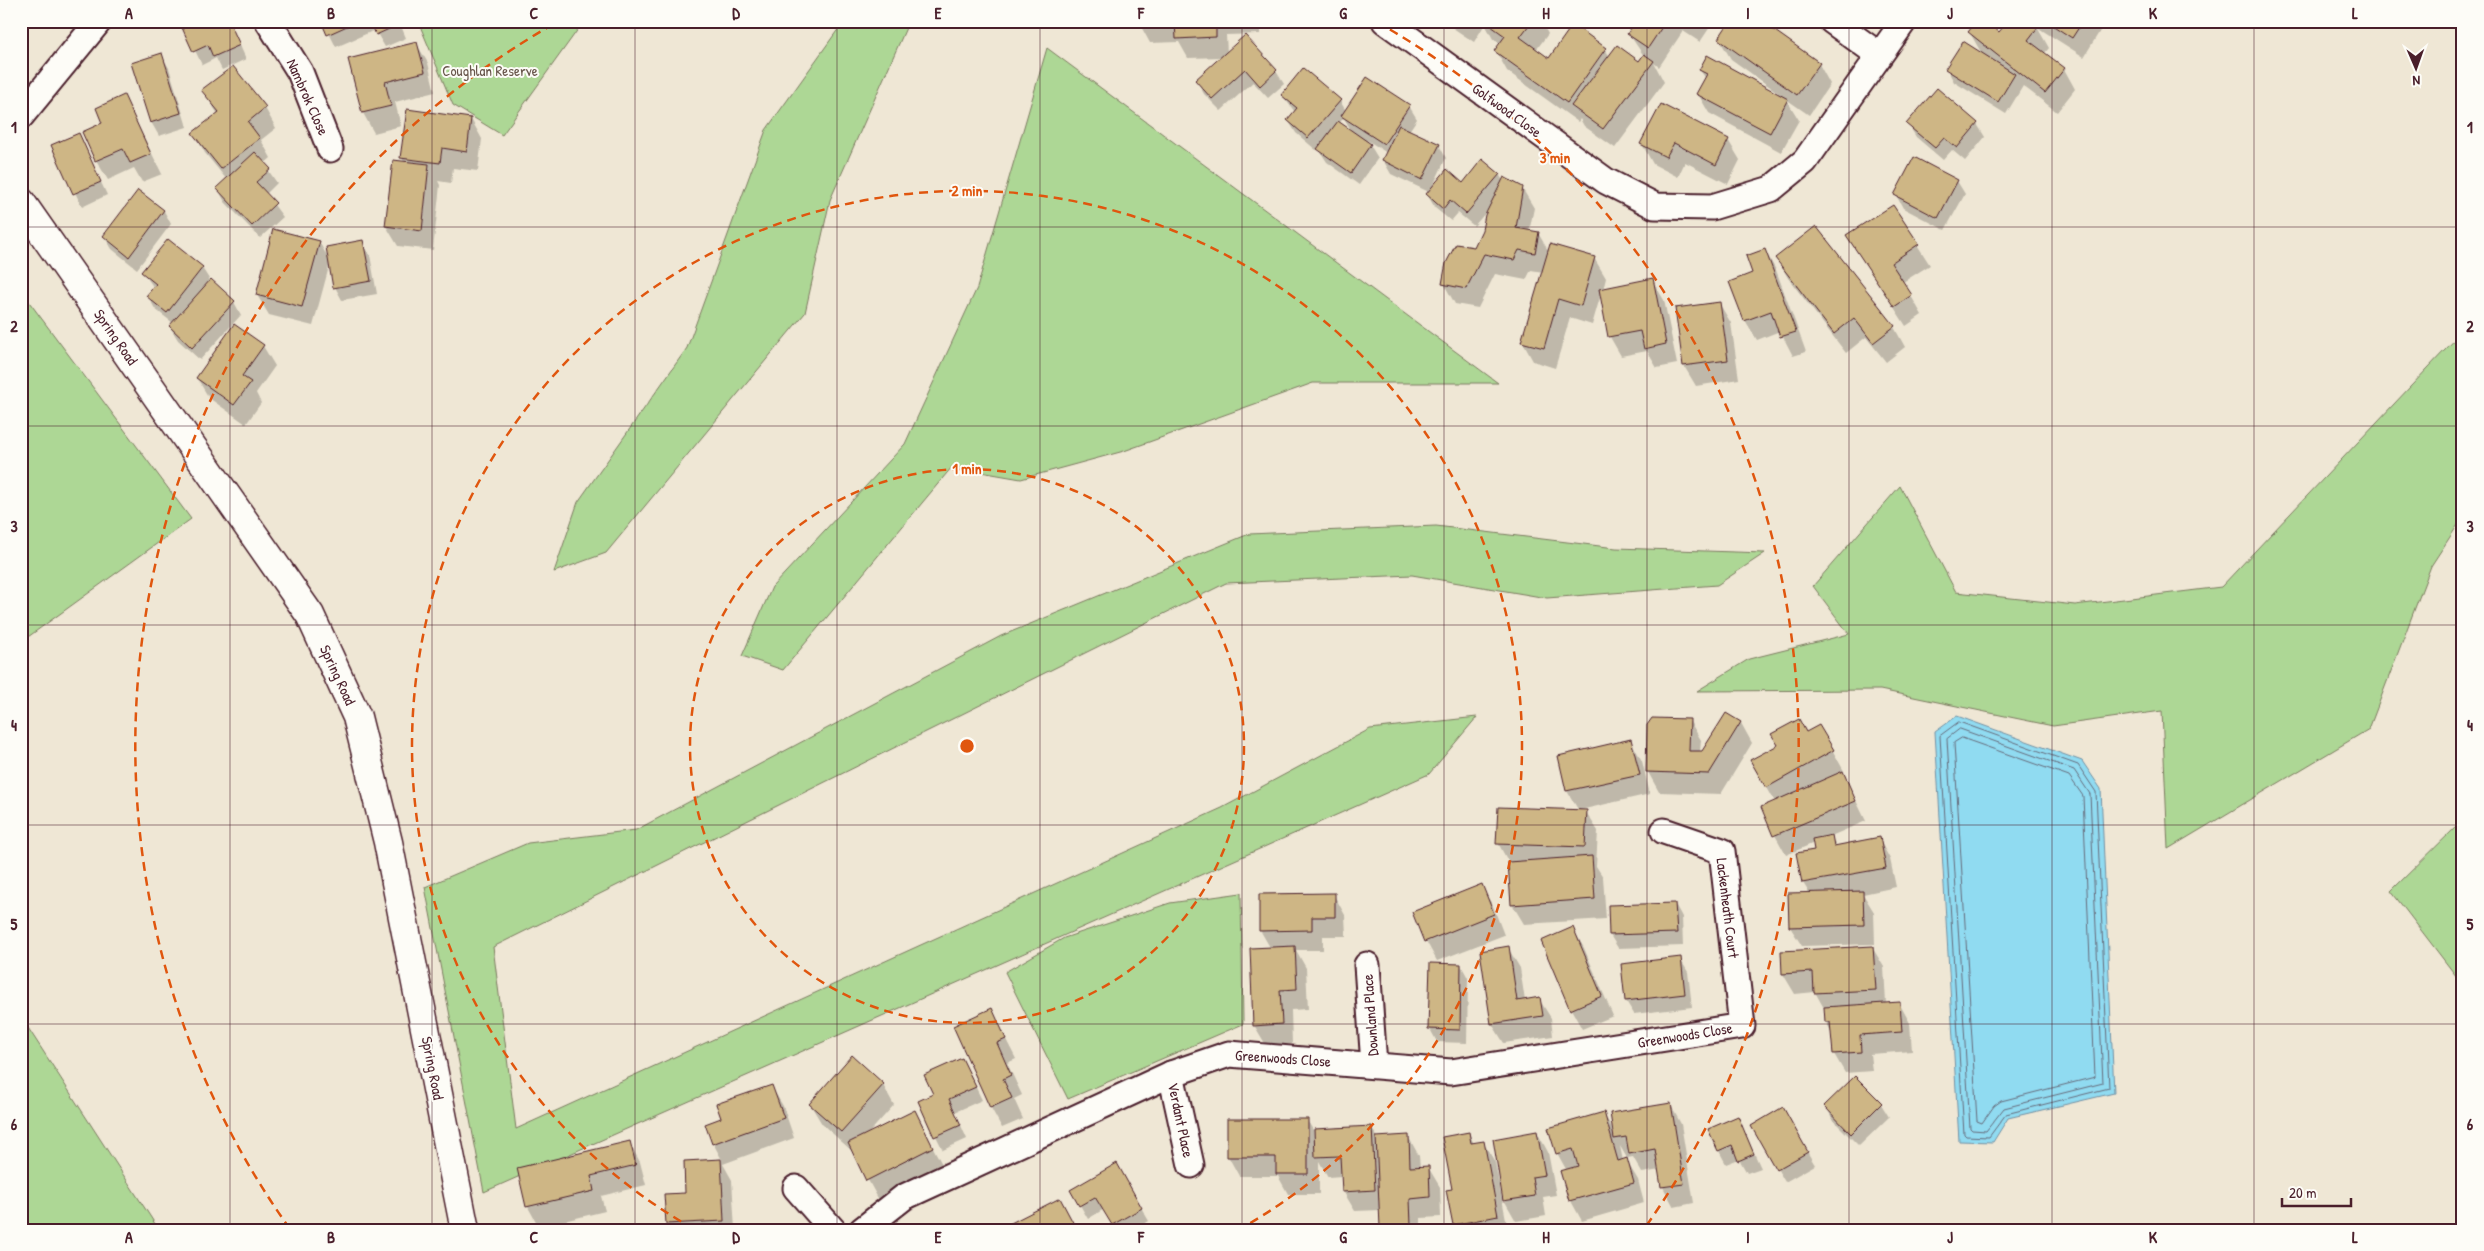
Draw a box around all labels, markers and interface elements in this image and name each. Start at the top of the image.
text: A [125,2,133,24]
text: B [327,2,335,24]
text: C [530,2,539,24]
text: D [732,2,740,24]
text: E [934,2,942,24]
text: F [1137,2,1145,24]
text: G [1339,2,1347,24]
text: H [1542,2,1550,24]
text: I [1746,2,1750,24]
text: J [1947,2,1953,24]
text: K [2149,2,2158,24]
text: L [2352,2,2358,24]
north arrow [2392,42,2442,92]
street label: Nambrok Close [282,55,334,139]
park label: Coughlan Reserve [442,60,538,81]
text: N [2412,72,2421,91]
street label: Golfwood Close [1468,78,1546,142]
text: 1 [11,116,17,138]
text: 1 [2467,116,2473,138]
text: 3 min [1540,147,1570,168]
text: 2 min [952,180,983,201]
street label: Spring Road [89,305,143,369]
text: 2 [10,315,18,337]
text: 2 [2466,315,2474,337]
text: 1 min [952,458,982,479]
text: 3 [10,515,18,537]
text: 3 [2466,515,2474,537]
street label: Spring Road [315,642,361,709]
text: 4 [11,714,17,736]
text: 4 [2467,714,2473,736]
centre of rings [958,737,976,755]
street label: Lackenheath Court [1711,857,1745,960]
text: 5 [11,913,18,935]
text: 5 [2467,913,2474,935]
street label: Downland Place [1357,973,1383,1057]
street label: Greenwoods Close [1636,1017,1734,1053]
street label: Spring Road [417,1035,449,1102]
street label: Greenwoods Close [1234,1044,1332,1072]
street label: Verdant Place [1163,1081,1199,1159]
text: 6 [11,1113,18,1135]
text: 6 [2467,1113,2474,1135]
scale bar [2282,1176,2350,1208]
text: 20 m [2289,1182,2316,1203]
text: A [125,1226,133,1248]
text: B [327,1226,335,1248]
text: C [530,1226,539,1248]
text: D [732,1226,740,1248]
text: E [934,1226,942,1248]
text: F [1137,1226,1145,1248]
text: G [1339,1226,1347,1248]
text: H [1542,1226,1550,1248]
text: I [1746,1226,1750,1248]
text: J [1947,1226,1953,1248]
text: K [2149,1226,2158,1248]
text: L [2352,1226,2358,1248]

